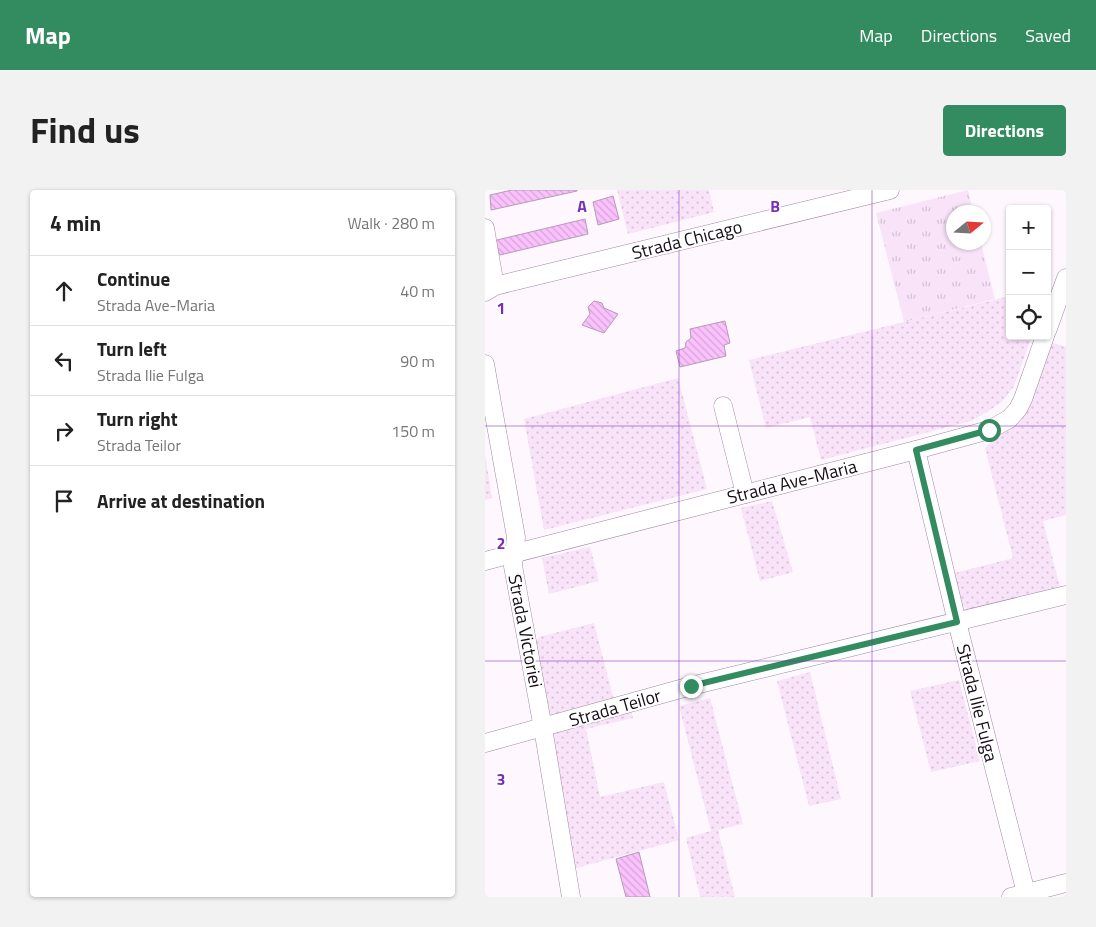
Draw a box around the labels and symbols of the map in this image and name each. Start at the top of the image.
text: A [577,194,587,218]
text: B [770,194,780,218]
north arrow [946,205,991,250]
street label: Strada Chicago [629,213,745,266]
text: 1 [497,296,505,320]
route start [978,419,1001,442]
street label: Strada Ave-Maria [724,452,860,511]
text: 2 [497,531,505,555]
street label: Strada Victoriei [501,572,550,690]
street label: Strada Ilie Fulga [950,641,1005,765]
route end [680,675,703,698]
street label: Strada Teilor [566,682,664,734]
text: 3 [497,767,505,791]

